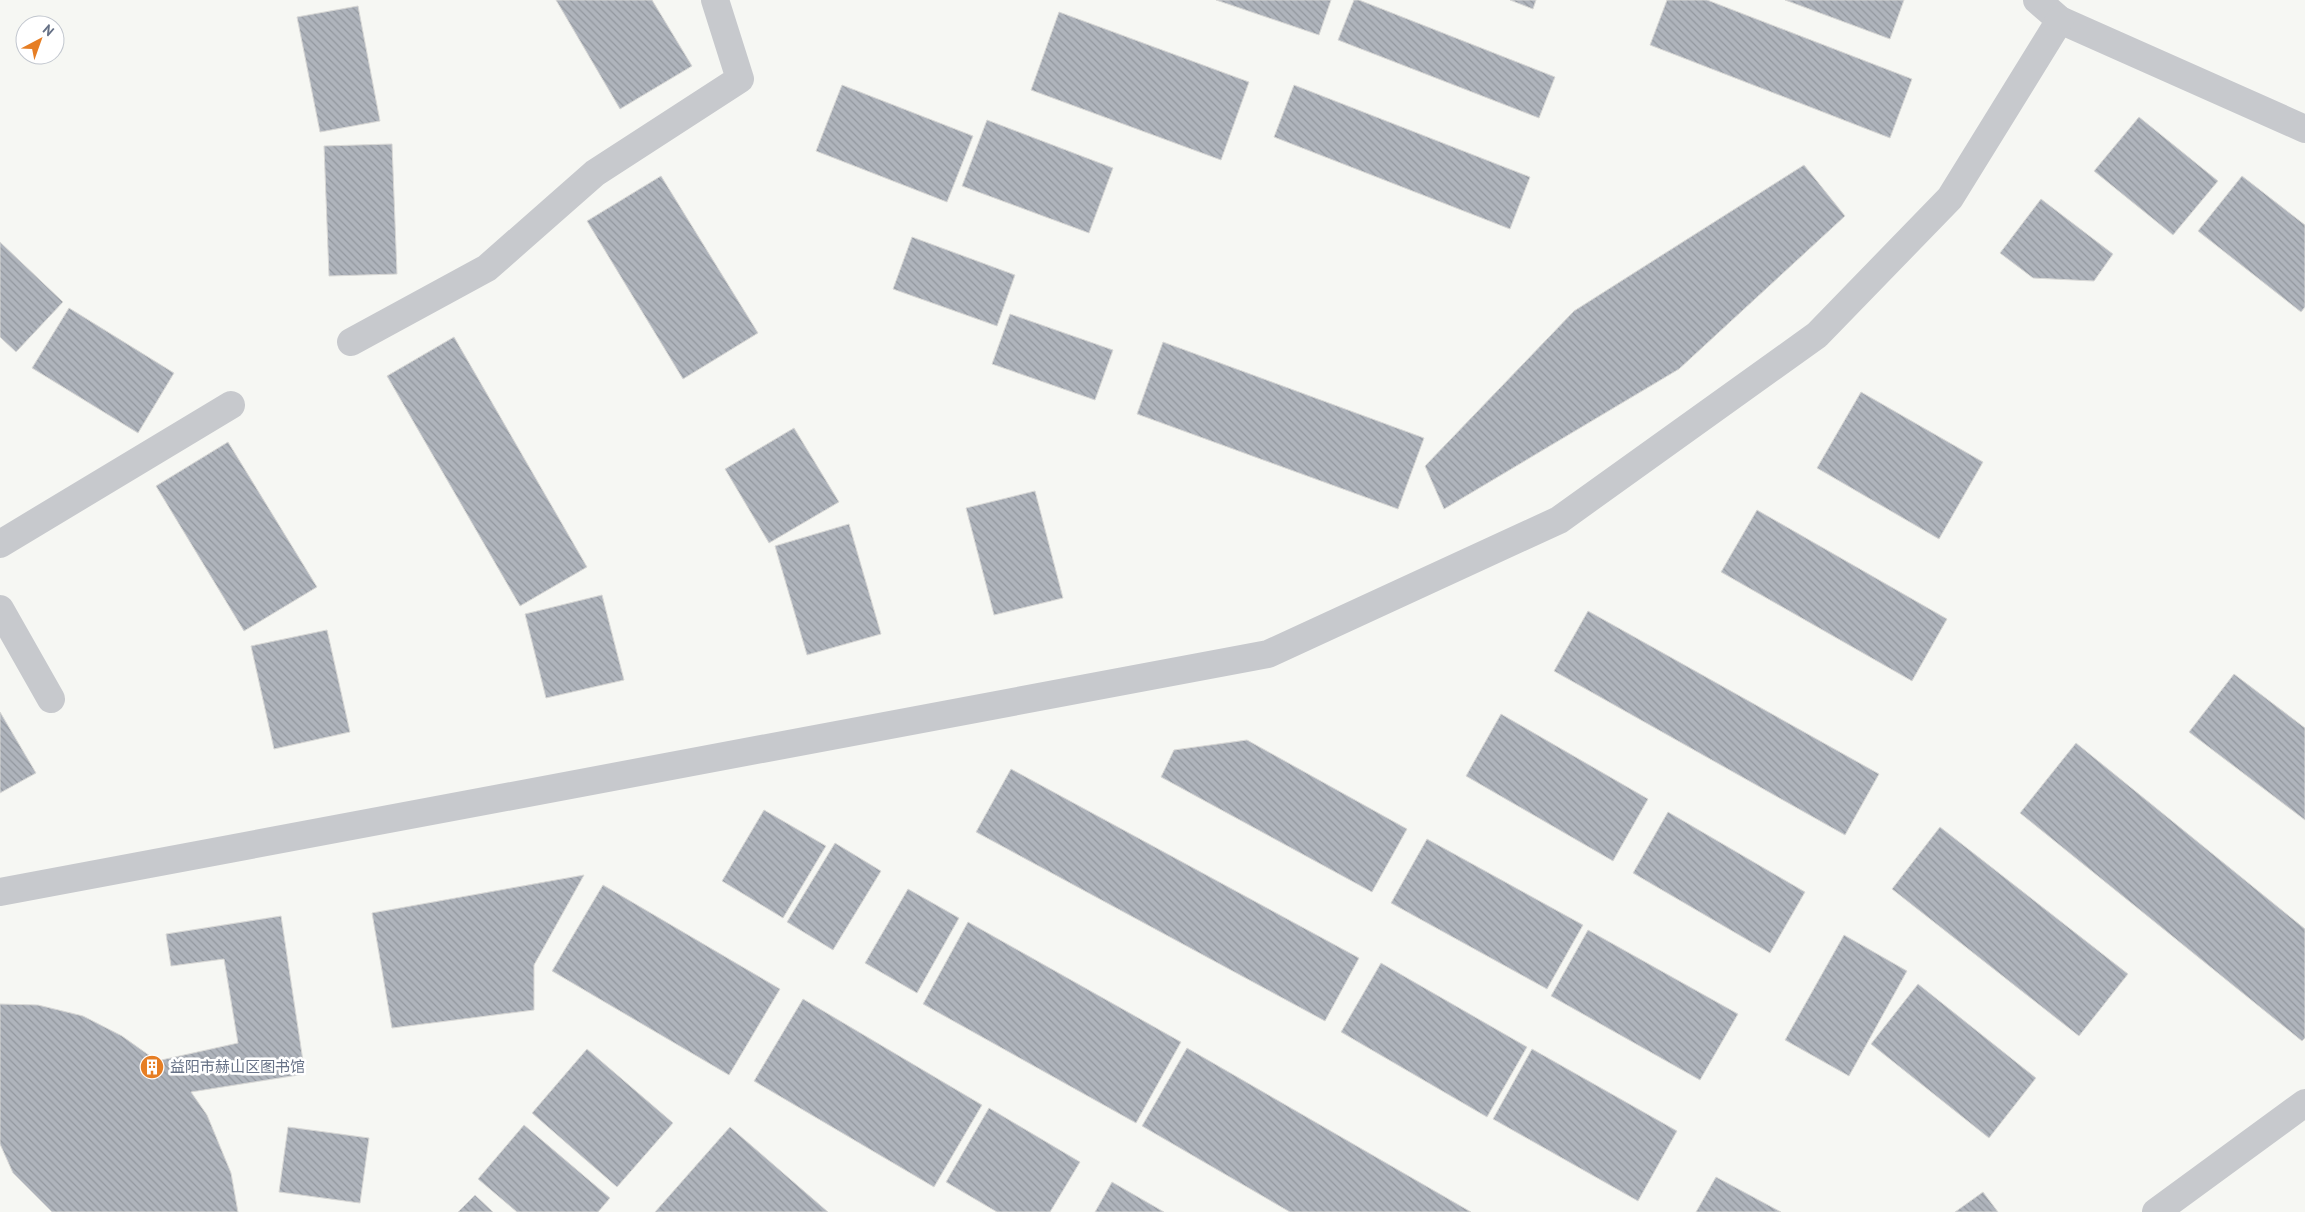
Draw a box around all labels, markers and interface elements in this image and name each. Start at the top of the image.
north arrow [15,15,65,65]
text: N [39,20,58,40]
building icon: 益阳市赫山区图书馆 [139,1054,165,1080]
place label: 益阳市赫山区图书馆 [170,1057,305,1076]

